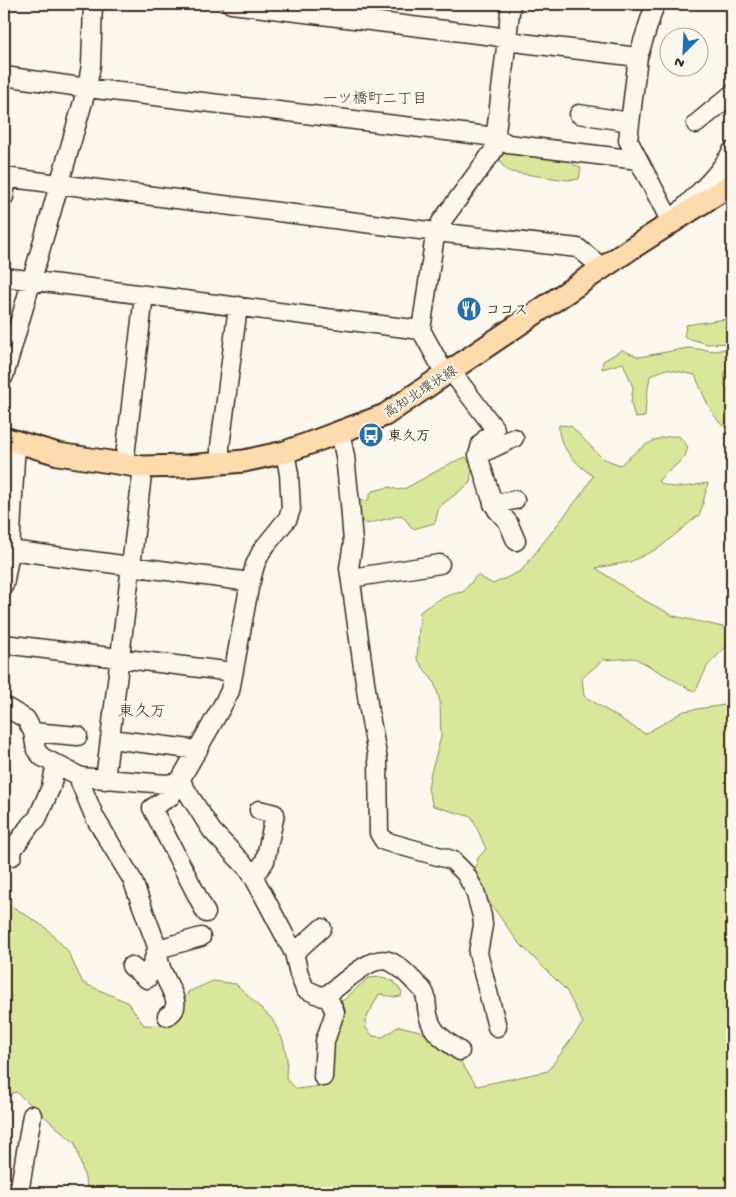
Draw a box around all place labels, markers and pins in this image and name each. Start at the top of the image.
restaurant icon: ココス [456,296,482,322]
place label: ココス [486,303,528,320]
bus stop icon: 東久万 [358,422,384,448]
place label: 東久万 [388,429,430,446]

